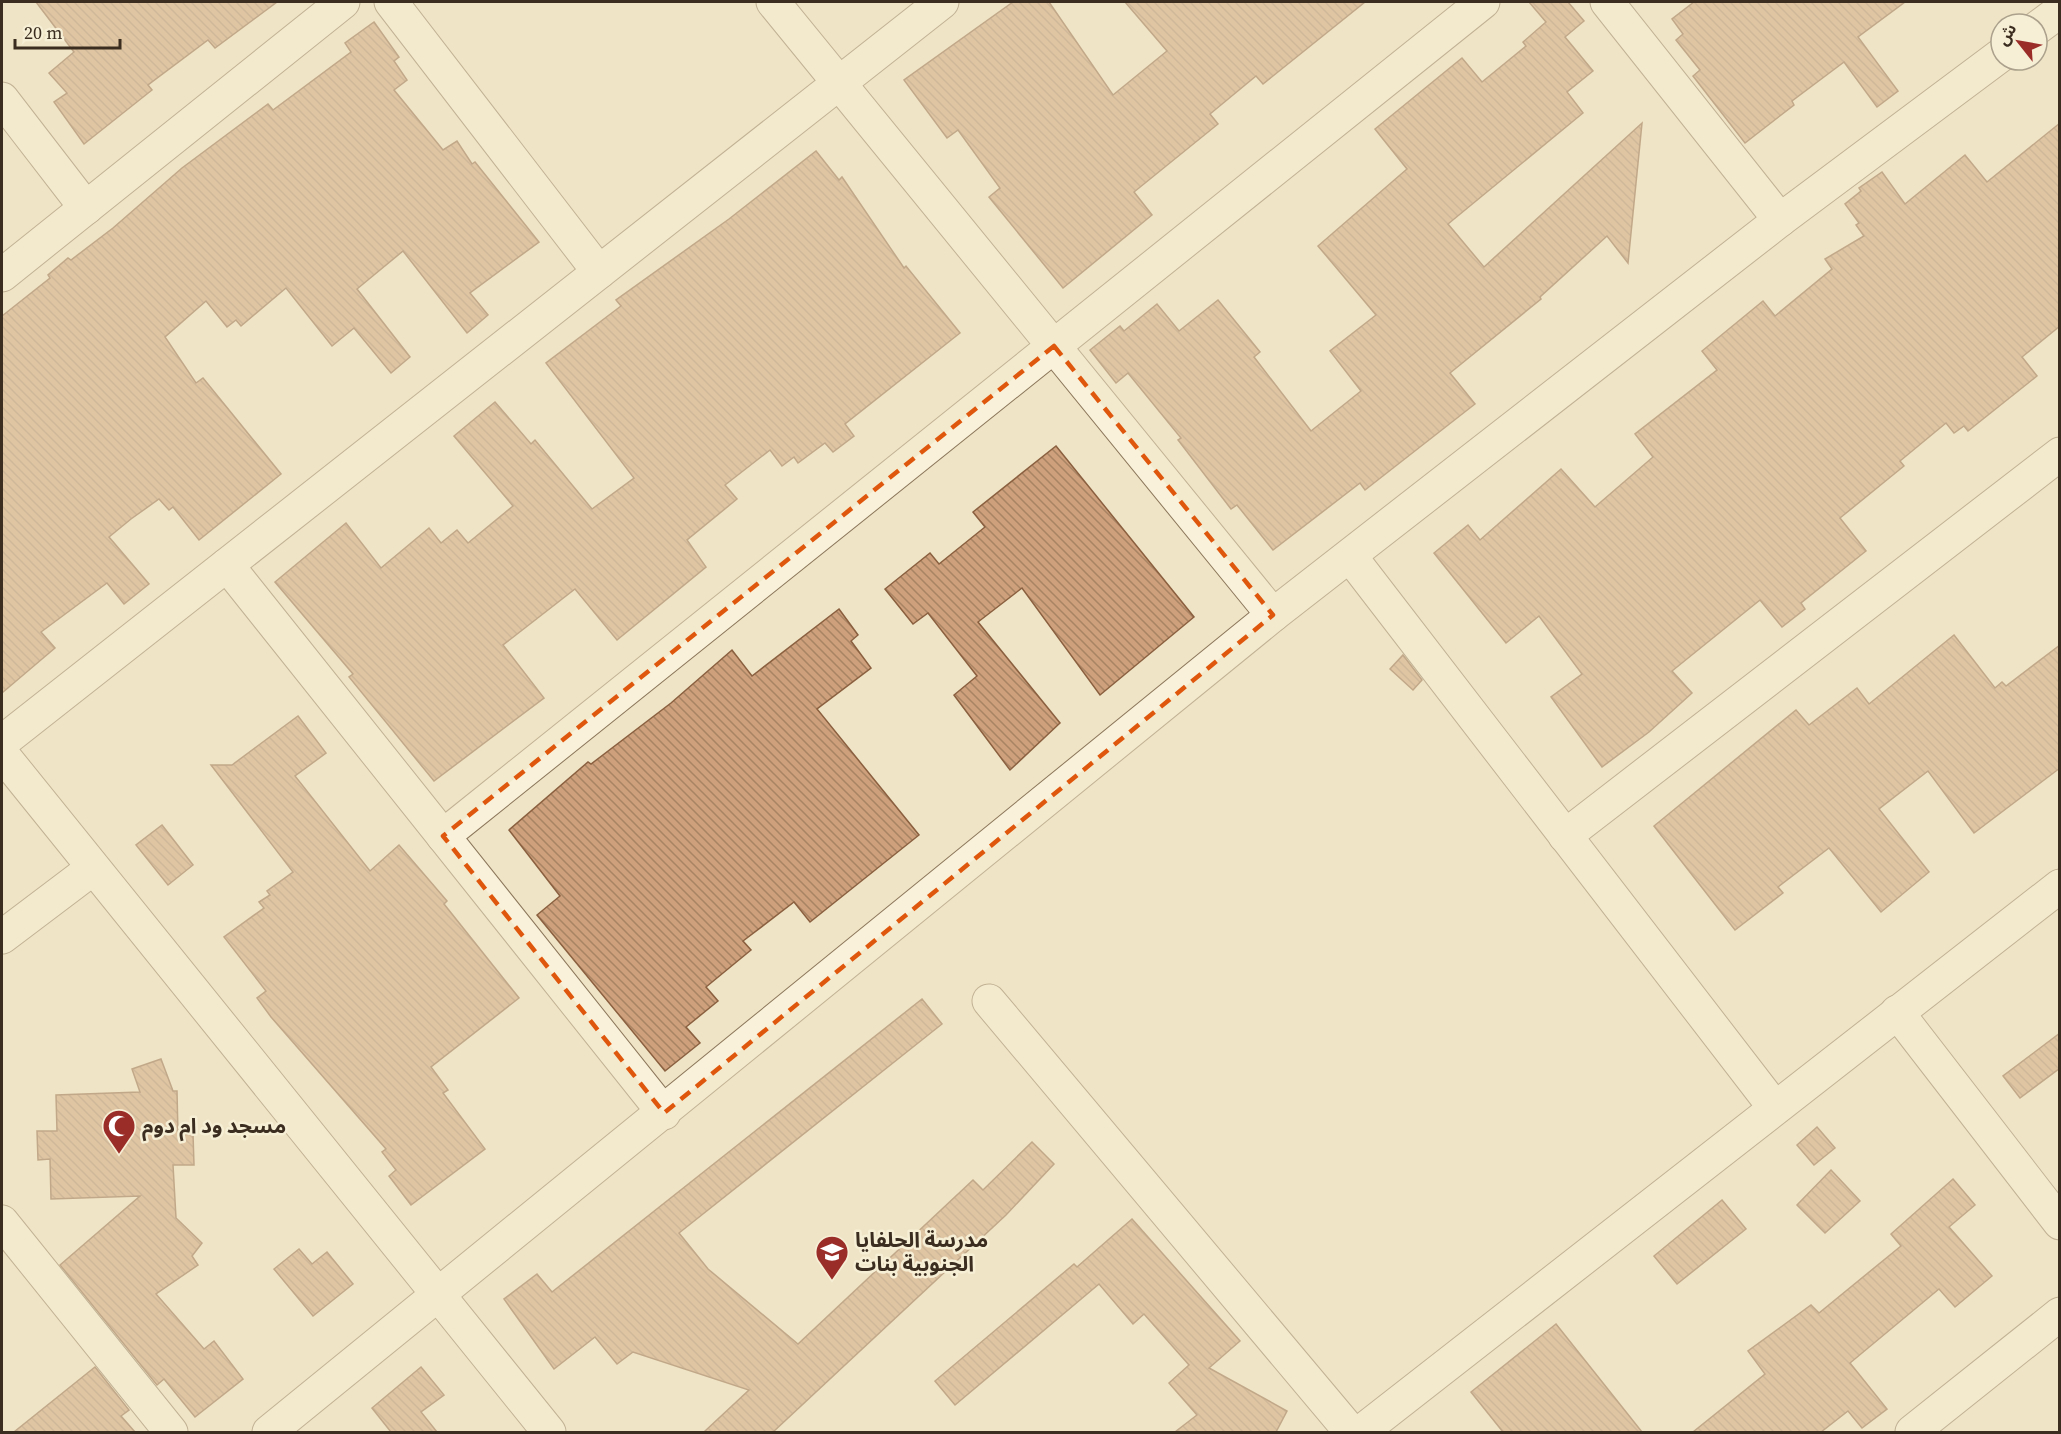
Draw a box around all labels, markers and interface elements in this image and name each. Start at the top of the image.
scale bar [15,12,120,50]
north arrow [1989,12,2049,72]
text: ش [1991,19,2021,49]
text: 20 m [24,20,62,45]
mosque icon: مسجد ود ام دوم [101,1108,137,1155]
place label: مسجد ود ام دوم [142,1111,286,1142]
place label: مدرسة الحلفايا الجنوبية بنات [855,1225,988,1278]
school or university icon: مدرسة الحلفايا الجنوبية بنات [814,1234,850,1281]

